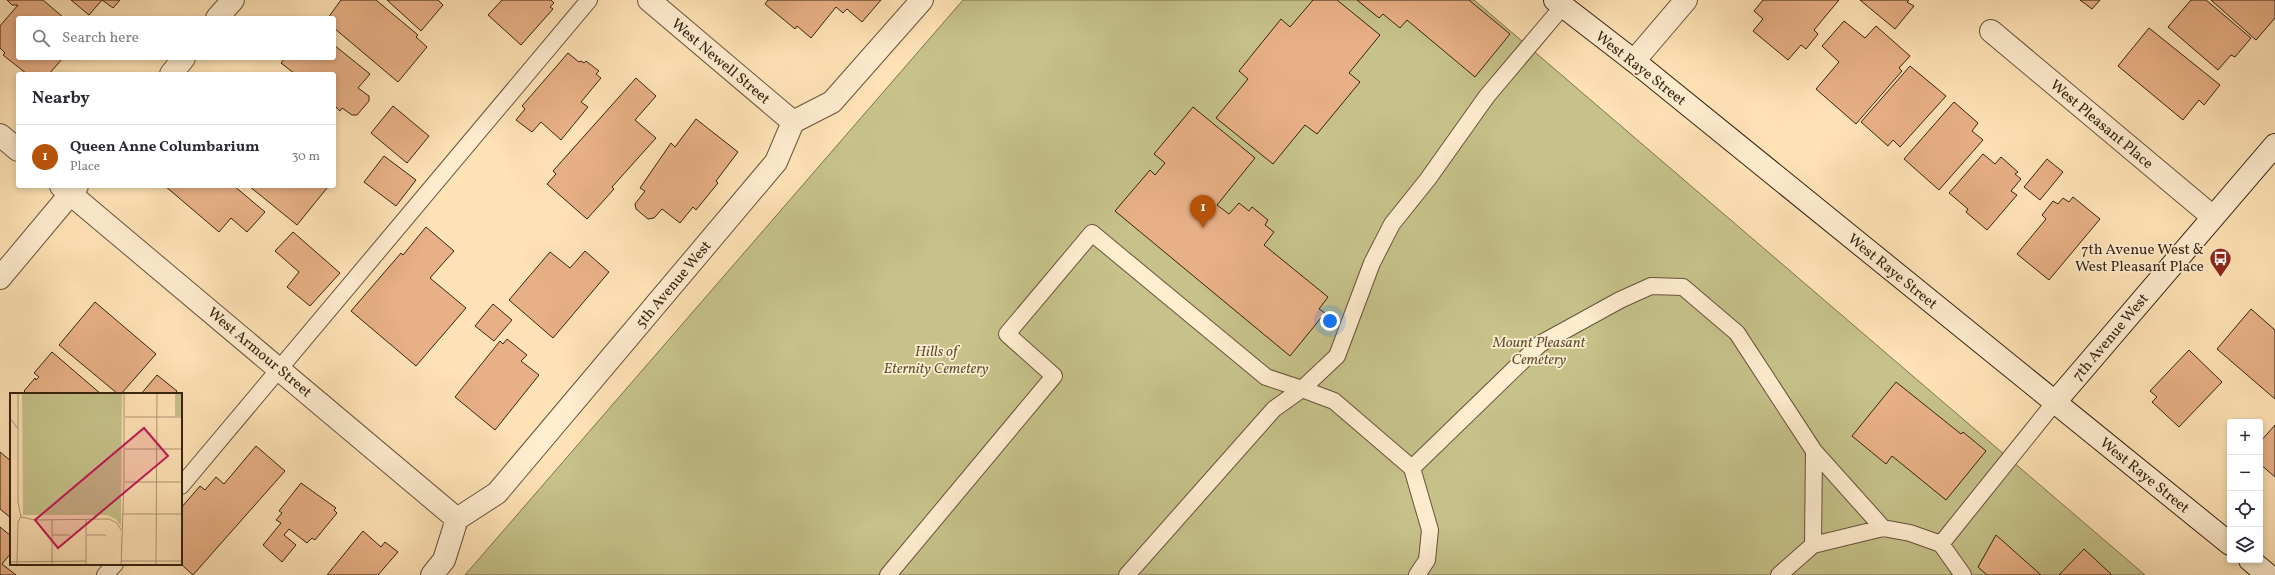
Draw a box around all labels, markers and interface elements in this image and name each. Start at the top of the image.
street label: West Newell Street [666,14,774,110]
search box [16,16,336,60]
icon: search [30,27,52,49]
street label: West Raye Street [1590,27,1690,111]
text: Search here [62,28,139,49]
street label: West Pleasant Place [2045,76,2157,175]
text: Nearby [32,87,90,110]
text: Queen Anne Columbarium [70,137,260,158]
text: 1 [42,148,48,166]
text: 30 m [292,148,320,166]
text: Place [70,158,100,176]
pin: 1 [1190,195,1216,228]
street label: West Raye Street [1843,229,1942,315]
street label: 5th Avenue West [631,237,717,333]
place label: 7th Avenue West & West Pleasant Place [2075,240,2204,278]
bus stop icon: 7th Avenue West & West Pleasant Place [2207,245,2233,278]
street label: 7th Avenue West [2068,290,2154,386]
street label: West Armour Street [202,303,316,403]
your location [1320,311,1340,331]
park label: Mount Pleasant Cemetery [1492,333,1586,371]
park label: Hills of Eternity Cemetery [883,342,989,380]
inset map [10,393,182,565]
map controls [2227,419,2263,563]
button: + [2227,419,2263,455]
street label: West Raye Street [2095,433,2194,519]
button: − [2227,455,2263,491]
button: locate [2227,491,2263,527]
button: layers [2227,527,2263,563]

